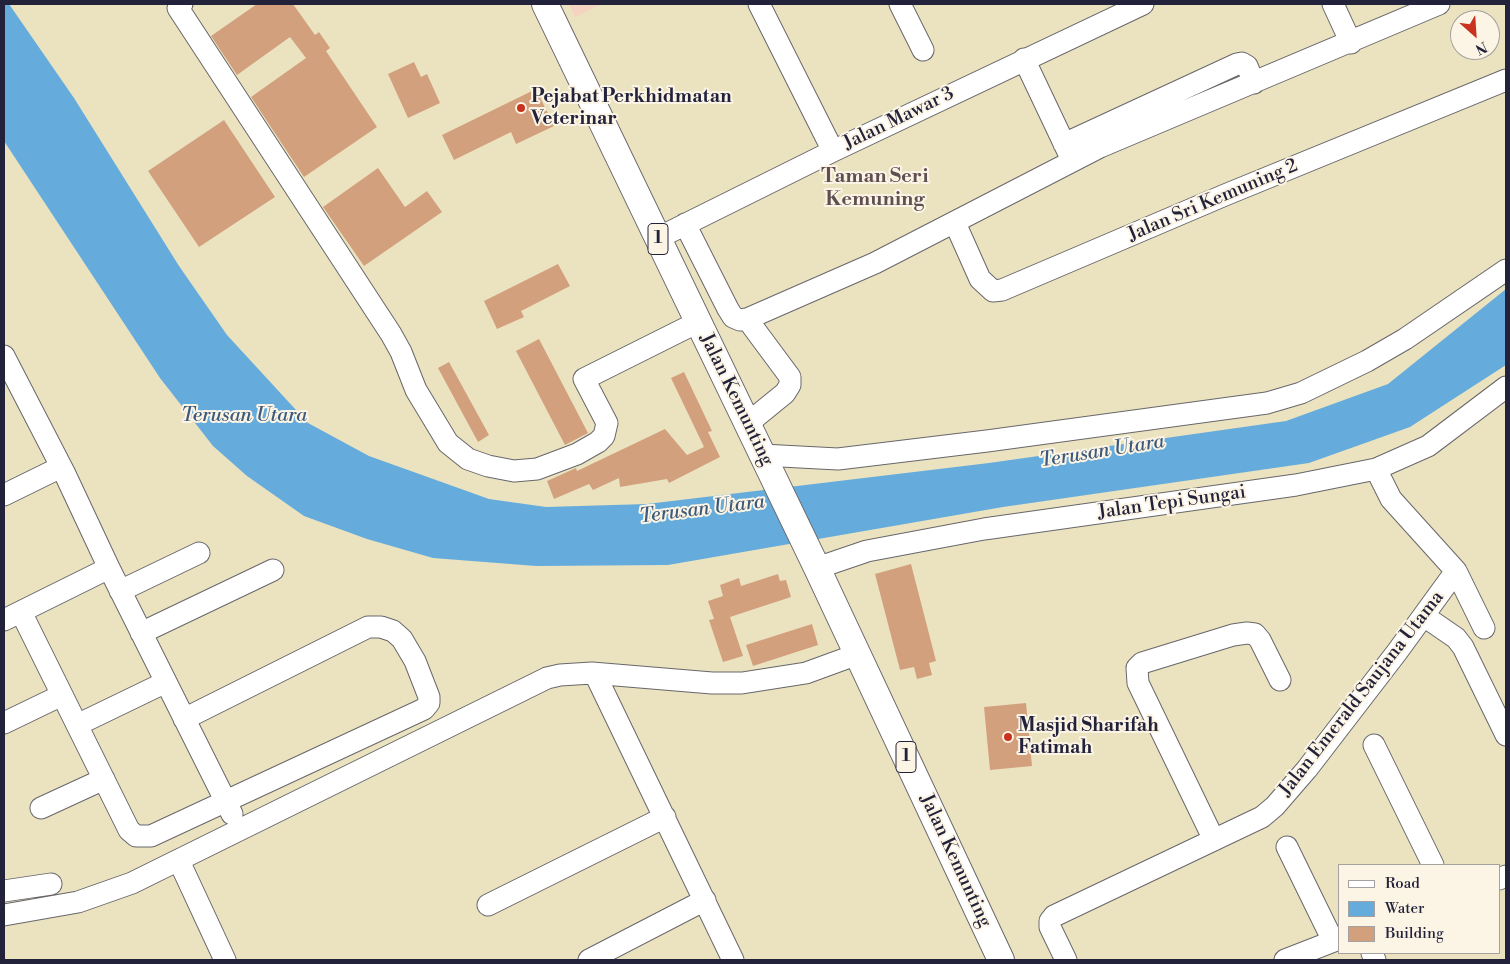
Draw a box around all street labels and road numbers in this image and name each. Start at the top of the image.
street label: Jalan Mawar 3 [840,82,958,156]
street label: Jalan Sri Kemuning 2 [1125,155,1301,247]
road number: 1 [648,223,668,254]
street label: Jalan Kemunting [694,330,778,470]
street label: Jalan Tepi Sungai [1096,481,1248,525]
street label: Jalan Emerald Saujana Utama [1275,587,1449,801]
road number: 1 [896,742,916,772]
street label: Jalan Kemunting [914,791,996,931]

